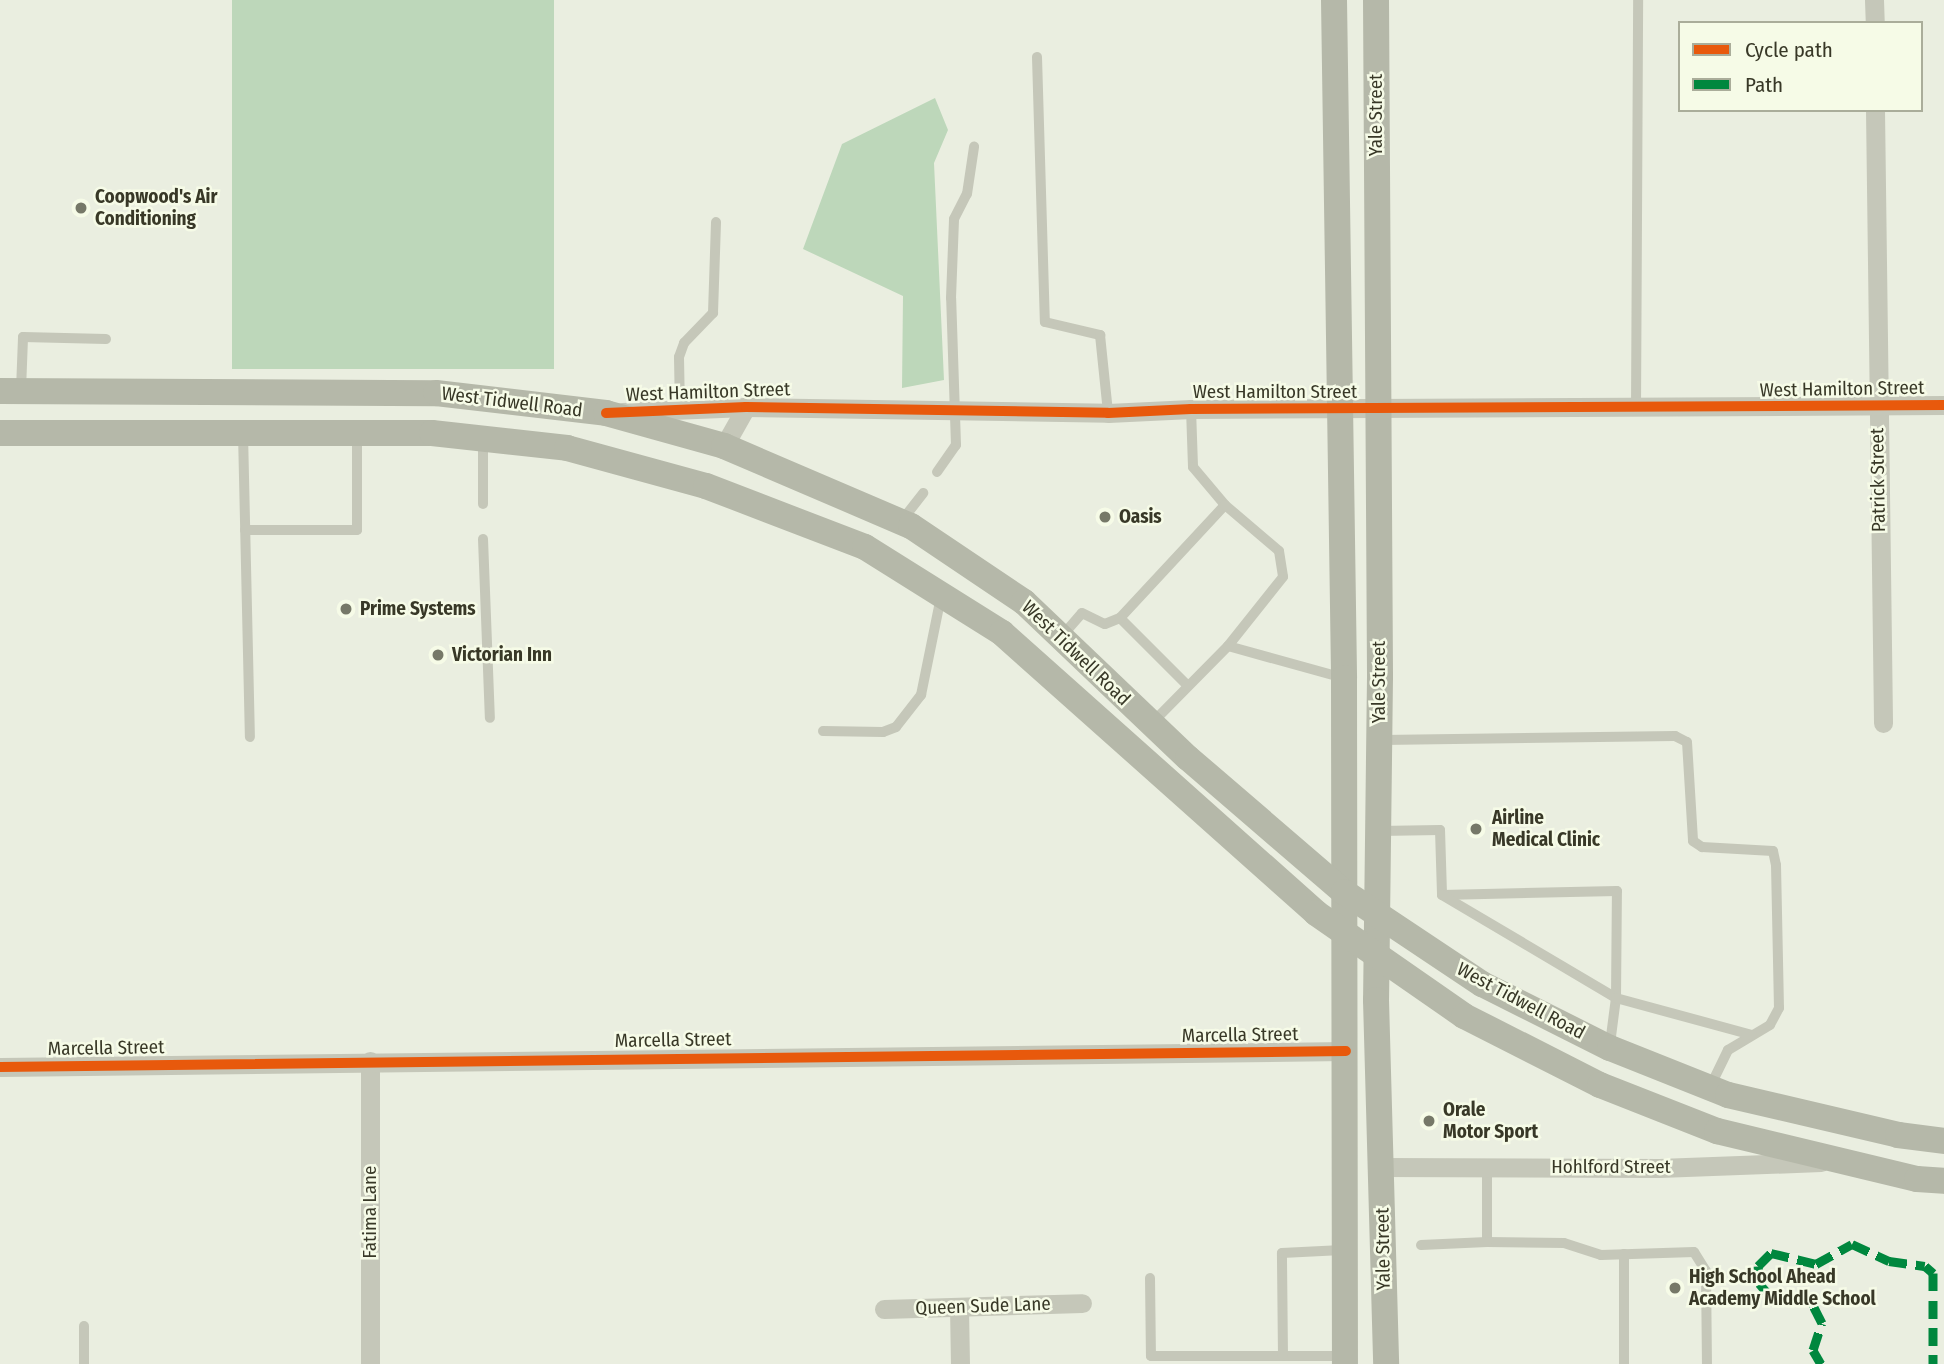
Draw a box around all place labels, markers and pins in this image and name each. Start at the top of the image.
place label: Coopwood's Air Conditioning [95,186,217,230]
marker: Coopwood's Air Conditioning [73,200,89,216]
place label: Oasis [1119,506,1162,528]
marker: Oasis [1097,509,1113,525]
place label: Prime Systems [360,598,476,620]
marker: Prime Systems [338,601,354,617]
place label: Victorian Inn [452,644,552,666]
marker: Victorian Inn [430,647,446,663]
place label: Airline Medical Clinic [1492,807,1600,851]
marker: Airline Medical Clinic [1466,819,1486,839]
place label: Orale Motor Sport [1443,1099,1538,1143]
marker: Orale Motor Sport [1421,1113,1437,1129]
place label: High School Ahead Academy Middle School [1689,1266,1876,1310]
marker: High School Ahead Academy Middle School [1667,1280,1683,1296]

